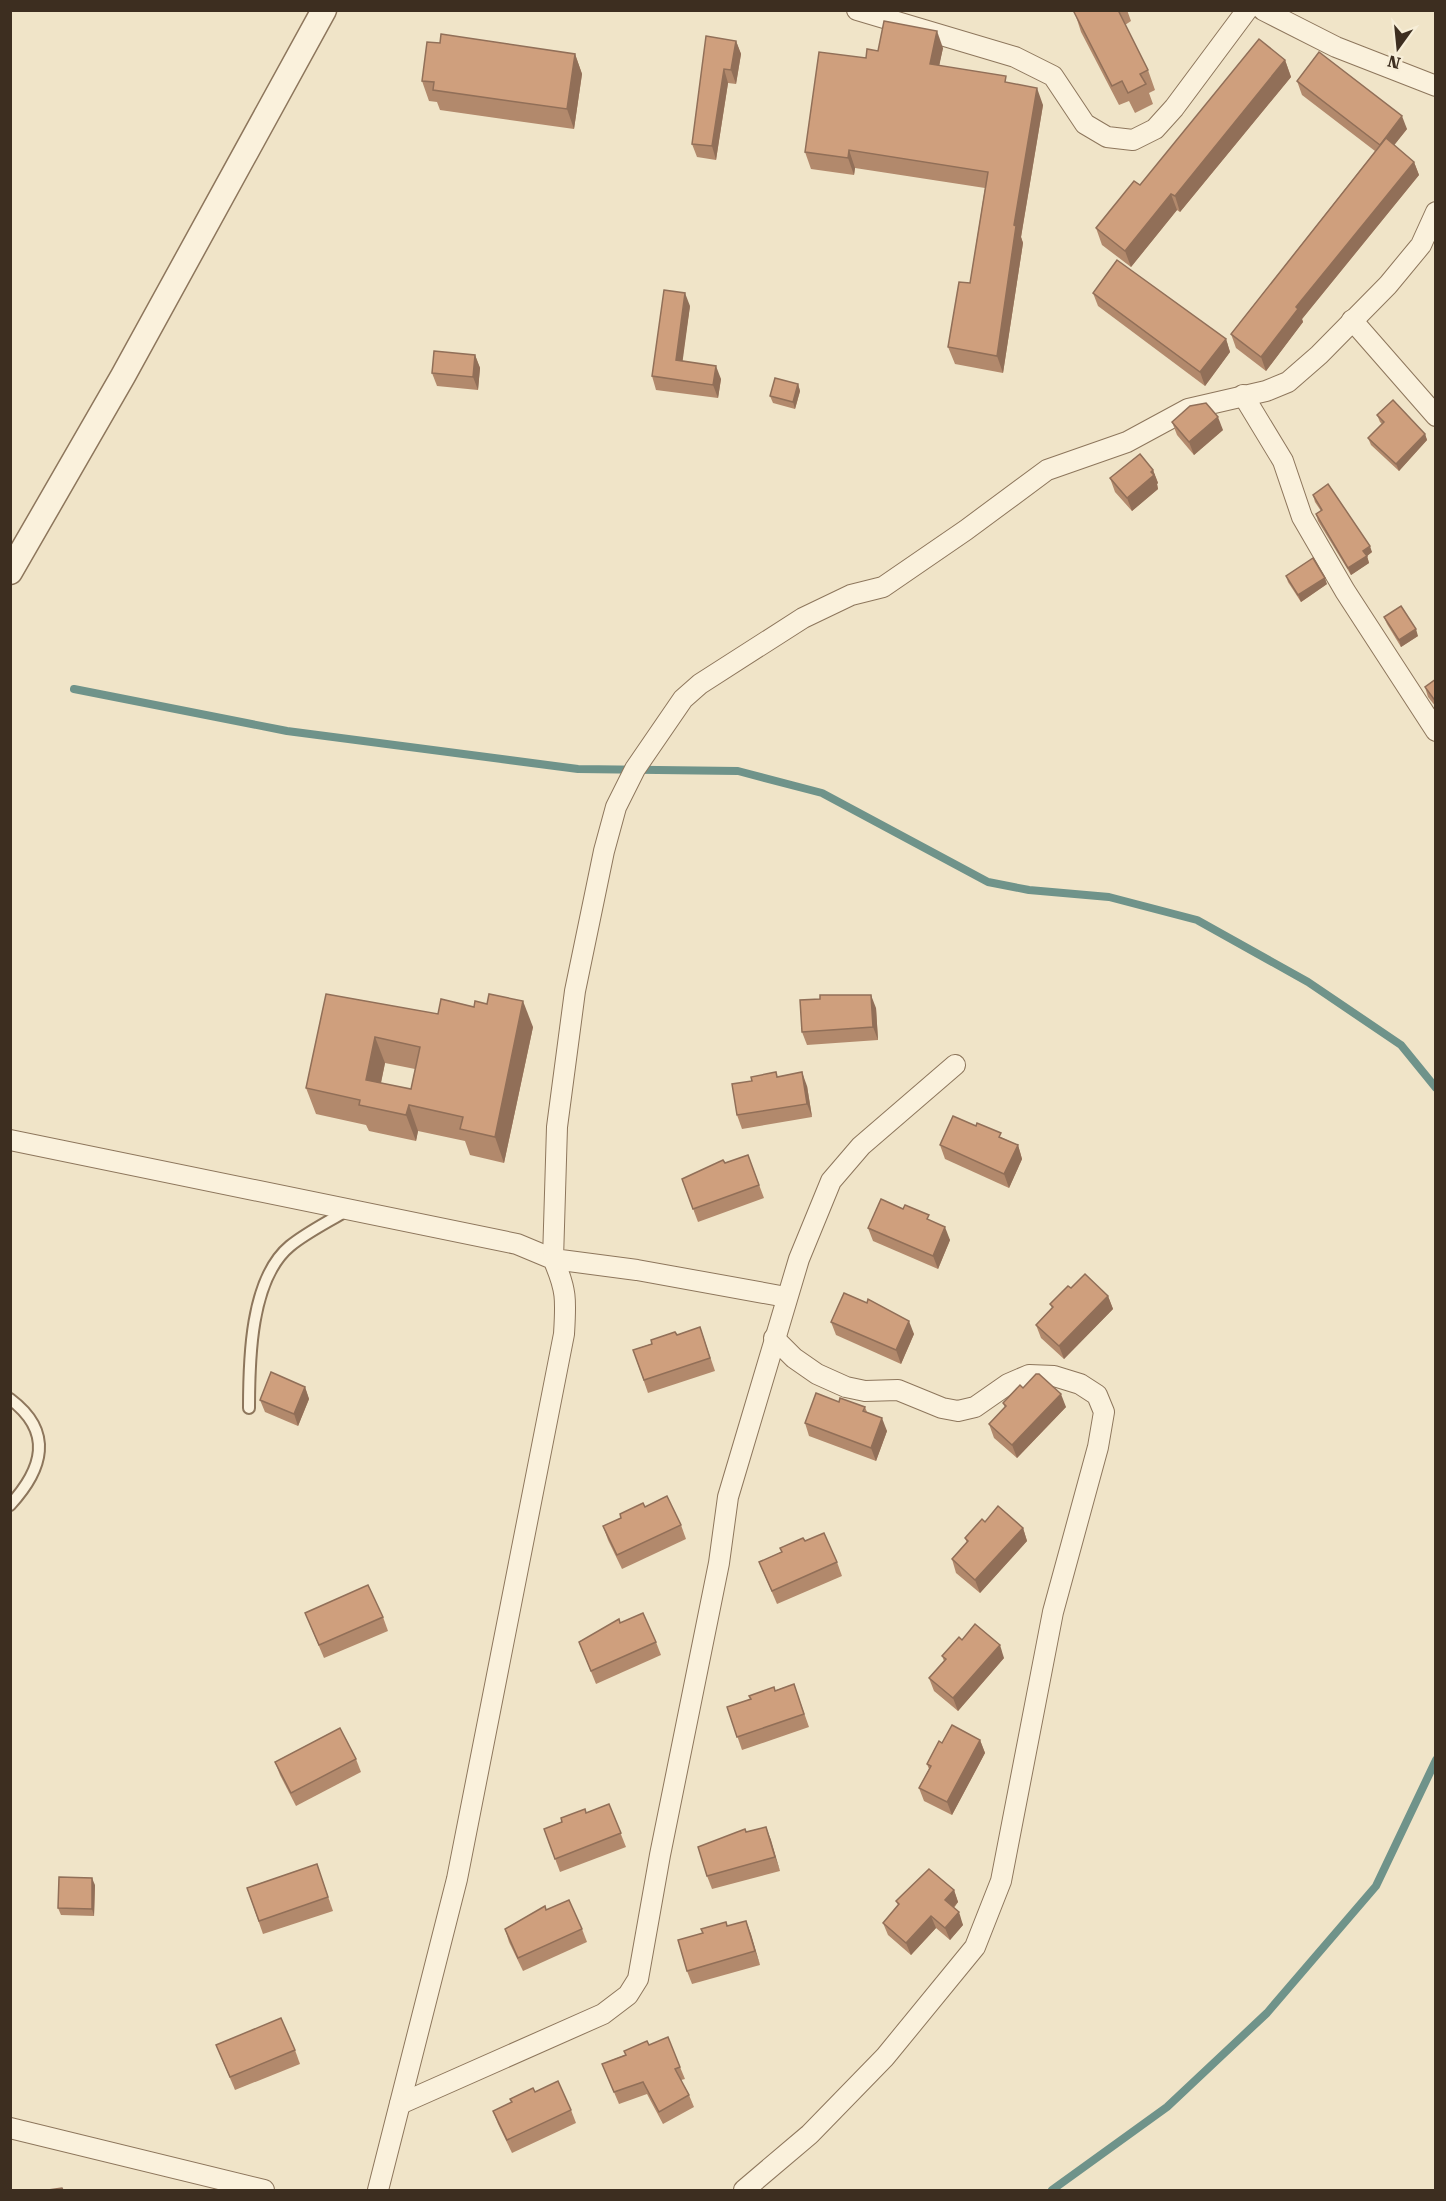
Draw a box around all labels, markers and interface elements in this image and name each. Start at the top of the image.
north arrow [1368,18,1428,78]
text: N [1386,51,1403,73]

